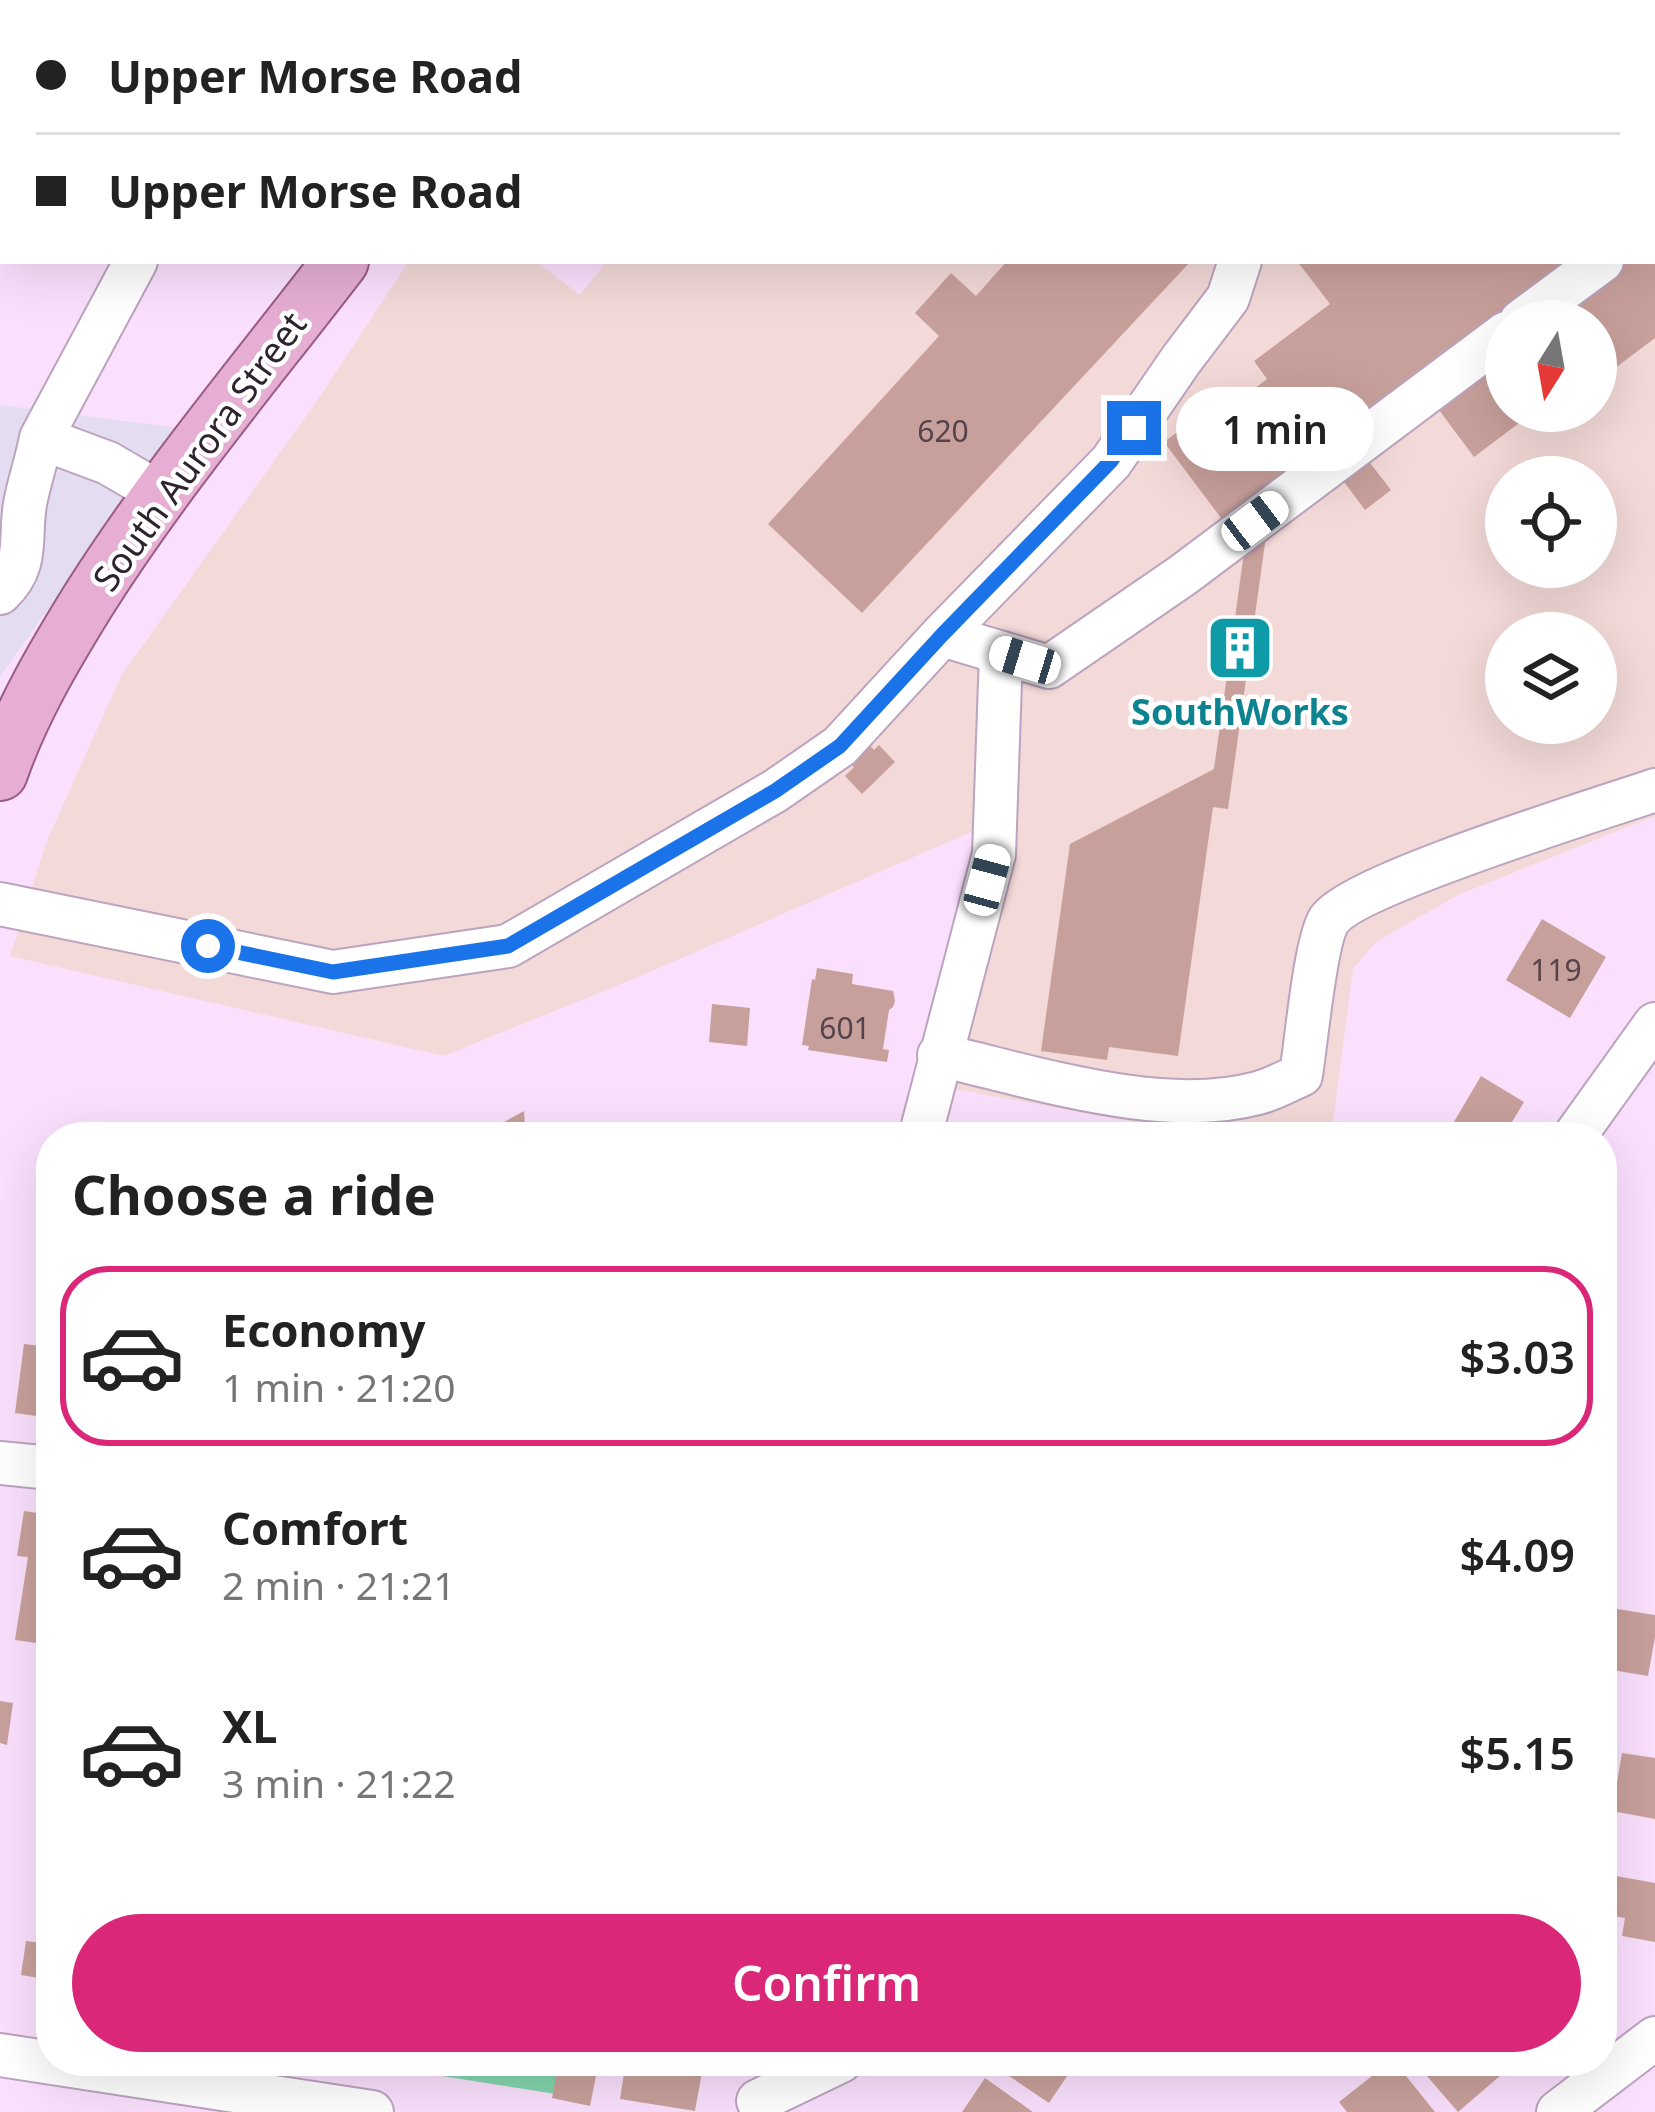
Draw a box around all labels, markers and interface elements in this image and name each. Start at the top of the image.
text: Upper Morse Road [108,45,522,106]
text: Upper Morse Road [108,160,522,221]
north arrow [1485,300,1617,432]
map controls [1485,300,1617,744]
street label: South Aurora Street [81,302,317,600]
callout: 1 min [1176,386,1374,470]
route end [1107,401,1161,455]
text: 1 min [1222,402,1328,455]
house number: 620 [917,410,969,451]
button: locate [1485,456,1617,588]
car [1215,485,1295,557]
button: layers [1485,612,1617,744]
building icon: SouthWorks [1205,613,1275,683]
car [985,632,1065,688]
place label: SouthWorks [1131,687,1349,736]
car [960,841,1014,919]
route start [181,919,235,973]
house number: 119 [1530,949,1582,990]
house number: 601 [819,1007,871,1048]
text: Choose a ride [72,1157,436,1231]
text: Economy [222,1299,426,1360]
icon: car [78,1302,186,1410]
text: $3.03 [1460,1326,1575,1387]
text: 1 min · 21:20 [222,1360,456,1413]
text: Comfort [222,1497,408,1558]
icon: car [78,1500,186,1608]
text: $4.09 [1460,1524,1575,1585]
text: 2 min · 21:21 [222,1558,456,1611]
text: XL [222,1695,277,1756]
icon: car [78,1698,186,1806]
text: $5.15 [1460,1722,1575,1783]
text: 3 min · 21:22 [222,1756,456,1809]
button: Confirm [72,1914,1581,2052]

